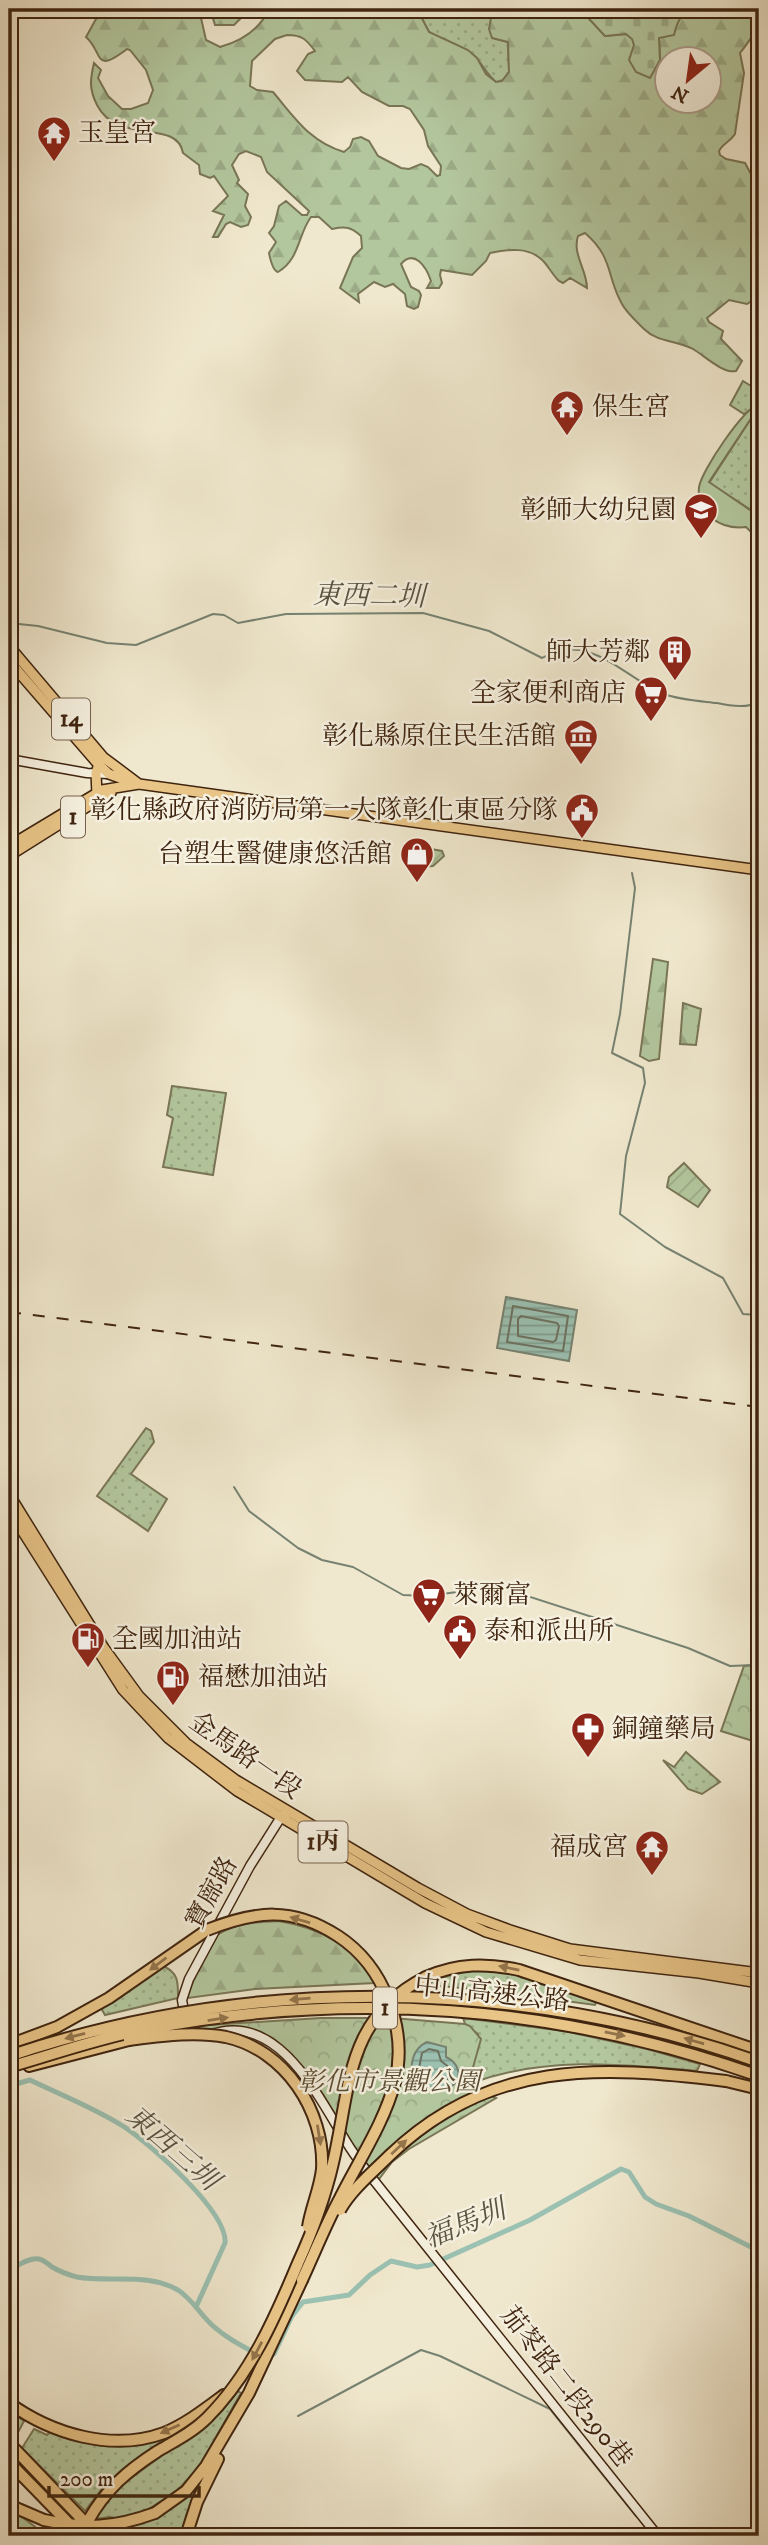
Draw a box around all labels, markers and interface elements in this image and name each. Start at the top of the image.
north arrow [652,46,722,116]
text: N [668,80,693,107]
temple icon: 玉皇宮 [35,114,73,163]
place label: 玉皇宮 [78,117,156,150]
temple icon: 保生宮 [548,388,586,437]
place label: 保生宮 [592,391,670,424]
school or university icon: 彰師大幼兒園 [682,491,720,540]
place label: 彰師大幼兒園 [520,494,676,527]
water label: 東西二圳 [313,578,429,615]
building icon: 師大芳鄰 [656,633,694,682]
place label: 師大芳鄰 [546,636,650,669]
supermarket icon: 全家便利商店 [632,674,670,723]
place label: 全家便利商店 [470,677,626,710]
road number: 14 [52,698,90,740]
museum icon: 彰化縣原住民生活館 [562,717,600,766]
place label: 彰化縣原住民生活館 [322,720,556,753]
public building icon: 彰化縣政府消防局第一大隊彰化東區分隊 [563,791,601,840]
place label: 彰化縣政府消防局第一大隊彰化東區分隊 [90,794,558,827]
road number: 1 [61,796,85,838]
shop icon: 台塑生醫健康悠活館 [398,835,436,884]
place label: 台塑生醫健康悠活館 [158,838,392,871]
supermarket icon: 萊爾富 [410,1576,448,1625]
place label: 萊爾富 [453,1579,531,1612]
public building icon: 泰和派出所 [441,1612,479,1661]
place label: 泰和派出所 [484,1615,614,1648]
fuel station icon: 全國加油站 [69,1620,107,1669]
place label: 全國加油站 [112,1623,242,1656]
fuel station icon: 福懋加油站 [154,1658,192,1707]
place label: 福懋加油站 [198,1661,328,1694]
street label: 金馬路一段 [182,1705,308,1807]
pharmacy icon: 銅鐘藥局 [569,1710,607,1759]
place label: 銅鐘藥局 [612,1713,716,1746]
road number: 1丙 [298,1822,348,1863]
temple icon: 福成宮 [633,1828,671,1877]
place label: 福成宮 [550,1831,628,1864]
street label: 寶廍路 [179,1851,245,1935]
one-way arrow [289,1914,310,1924]
one-way arrow [149,1957,167,1971]
one-way arrow [498,1962,520,1973]
street label: 中山高速公路 [413,1969,571,2019]
road number: 1 [373,1987,397,2028]
one-way arrow [288,1994,310,2005]
one-way arrow [207,2013,229,2024]
one-way arrow [604,2028,626,2039]
one-way arrow [65,2031,86,2041]
one-way arrow [683,2035,705,2046]
park label: 彰化市景觀公園 [298,2066,484,2099]
water label: 東西三圳 [118,2098,229,2201]
one-way arrow [313,2124,324,2146]
one-way arrow [390,2139,408,2155]
water label: 福馬圳 [419,2191,514,2256]
street label: 茄苳路二段290巷 [493,2300,639,2474]
one-way arrow [252,2341,263,2361]
one-way arrow [160,2423,180,2435]
scale bar [49,2454,200,2498]
text: 200 m [60,2467,113,2493]

